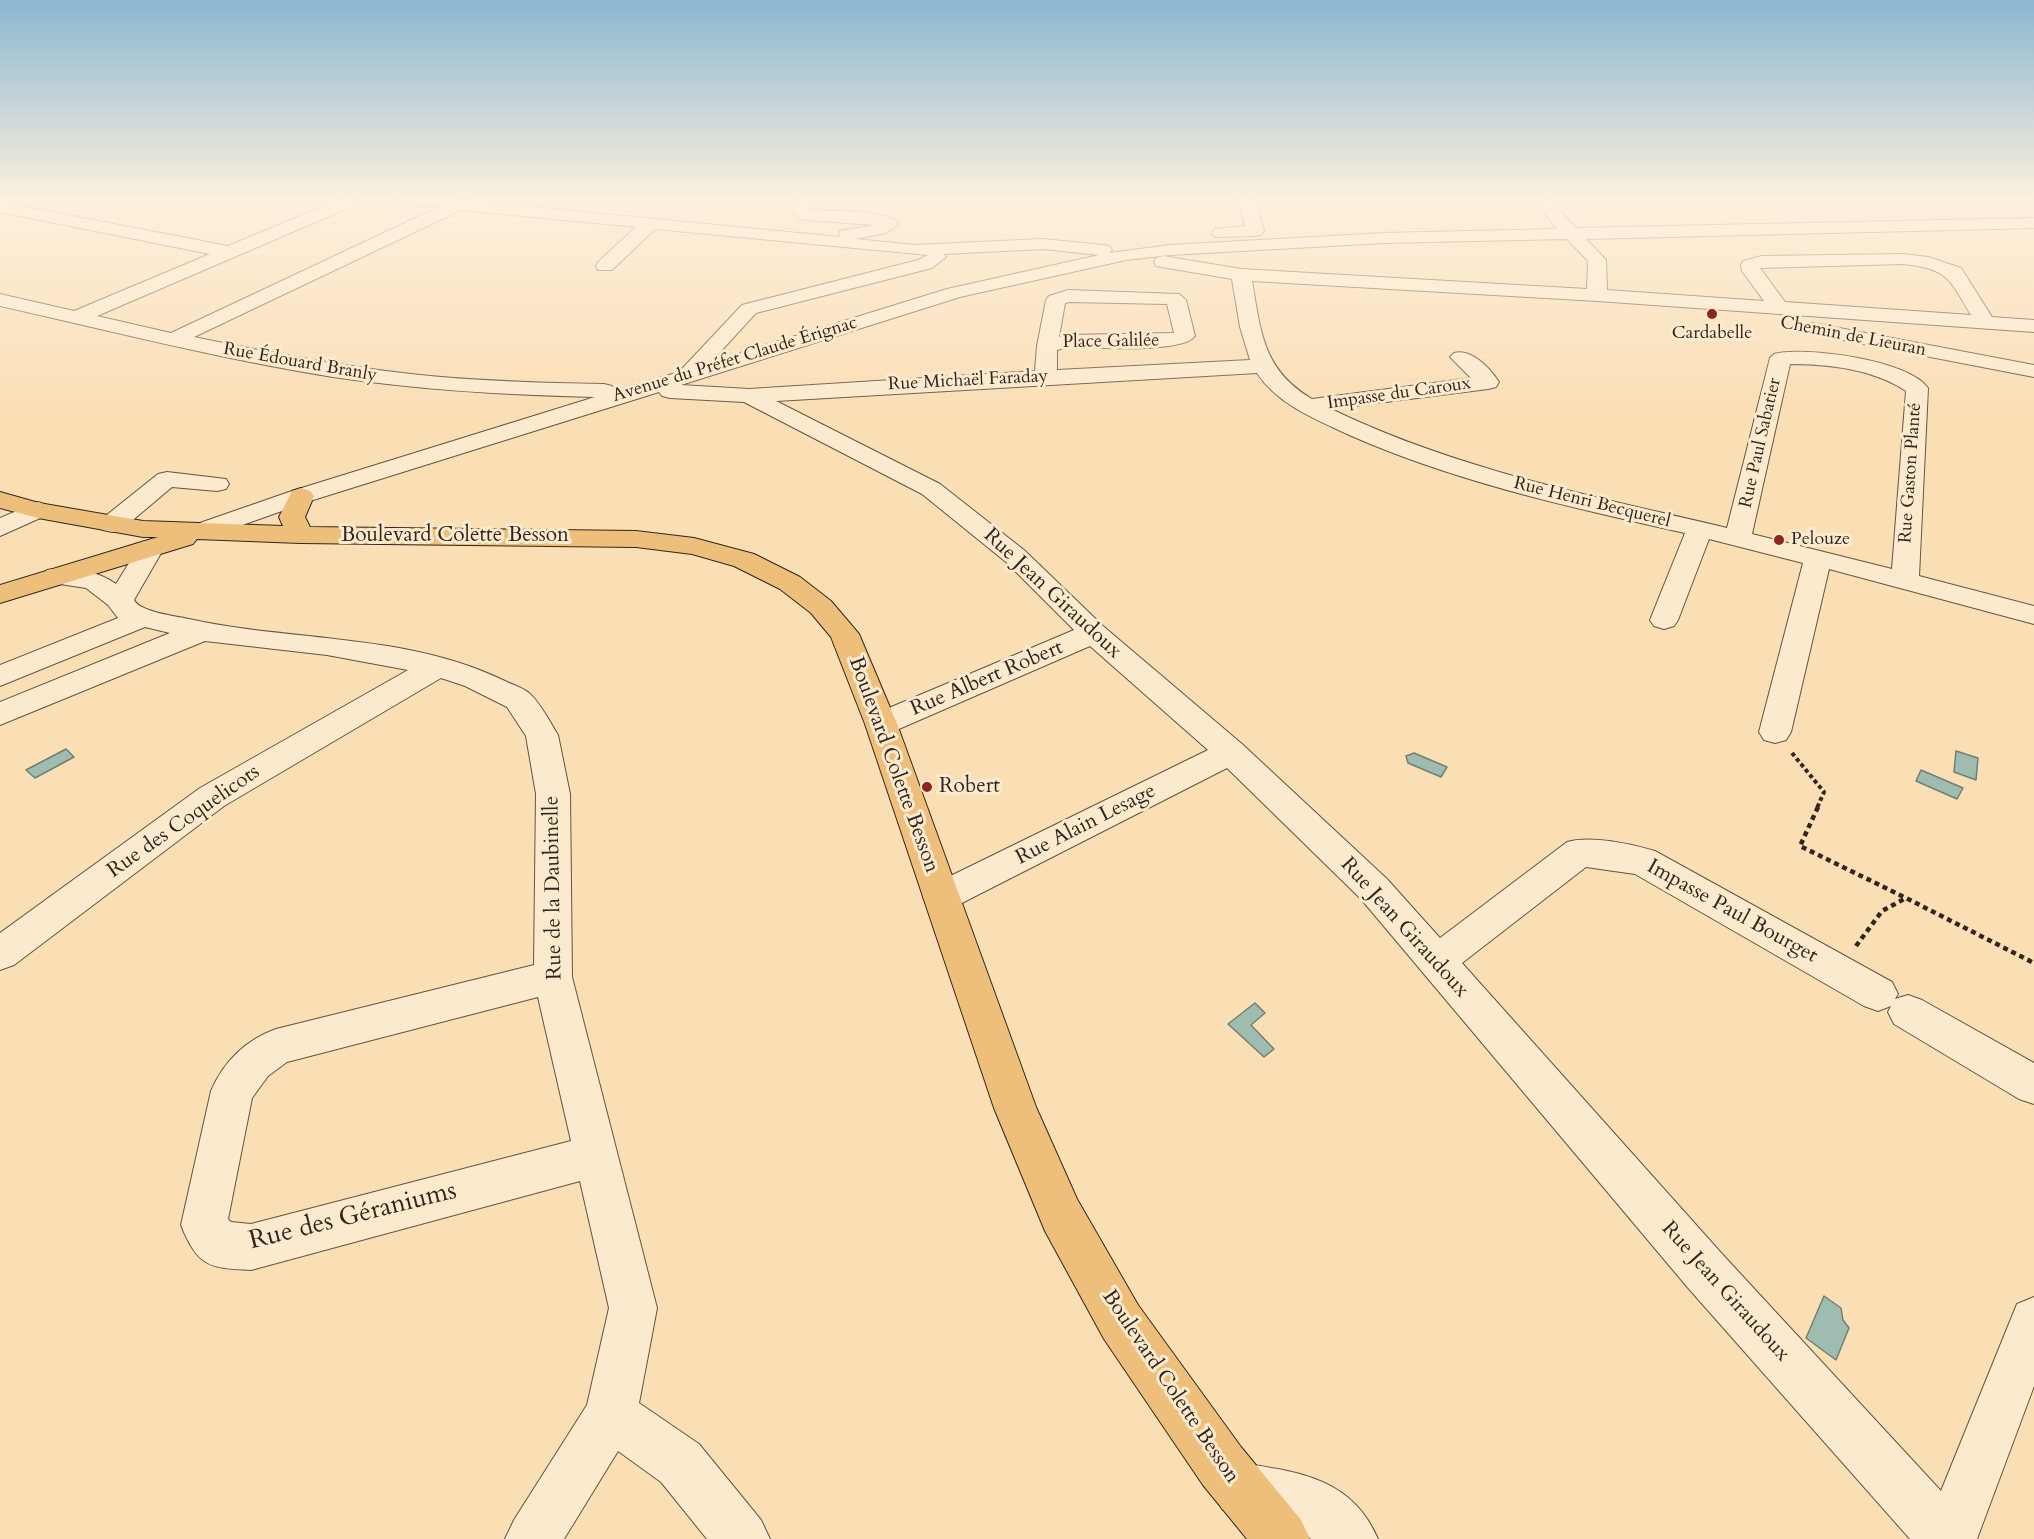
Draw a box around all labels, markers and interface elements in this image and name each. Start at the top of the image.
marker: Cardabelle [1705,307,1719,321]
street label: Avenue du Préfet Claude Érignac [610,312,860,408]
street label: Chemin de Lieuran [1778,312,1928,362]
place label: Cardabelle [1672,323,1752,345]
street label: Place Galilée [1062,330,1160,354]
street label: Rue Édouard Branly [222,339,378,387]
street label: Rue Michaël Faraday [888,366,1048,396]
street label: Impasse du Caroux [1326,373,1472,415]
street label: Rue Paul Sabatier [1736,376,1786,510]
street label: Rue Gaston Planté [1895,402,1927,544]
street label: Rue Henri Becquerel [1511,473,1673,533]
street label: Boulevard Colette Besson [341,523,569,549]
street label: Rue Jean Giraudoux [978,523,1126,665]
place label: Pelouze [1791,529,1850,551]
marker: Pelouze [1772,533,1786,547]
street label: Rue Albert Robert [907,636,1067,722]
street label: Boulevard Colette Besson [842,654,944,876]
street label: Rue des Coquelicots [103,760,265,884]
place label: Robert [939,774,1000,800]
street label: Rue Alain Lesage [1012,779,1160,871]
marker: Robert [920,780,934,794]
street label: Rue de la Daubinelle [540,796,568,980]
street label: Rue Jean Giraudoux [1334,853,1474,1003]
street label: Impasse Paul Bourget [1642,855,1822,969]
street label: Rue des Géraniums [246,1176,460,1258]
street label: Rue Jean Giraudoux [1655,1217,1795,1367]
street label: Boulevard Colette Besson [1096,1285,1244,1489]

